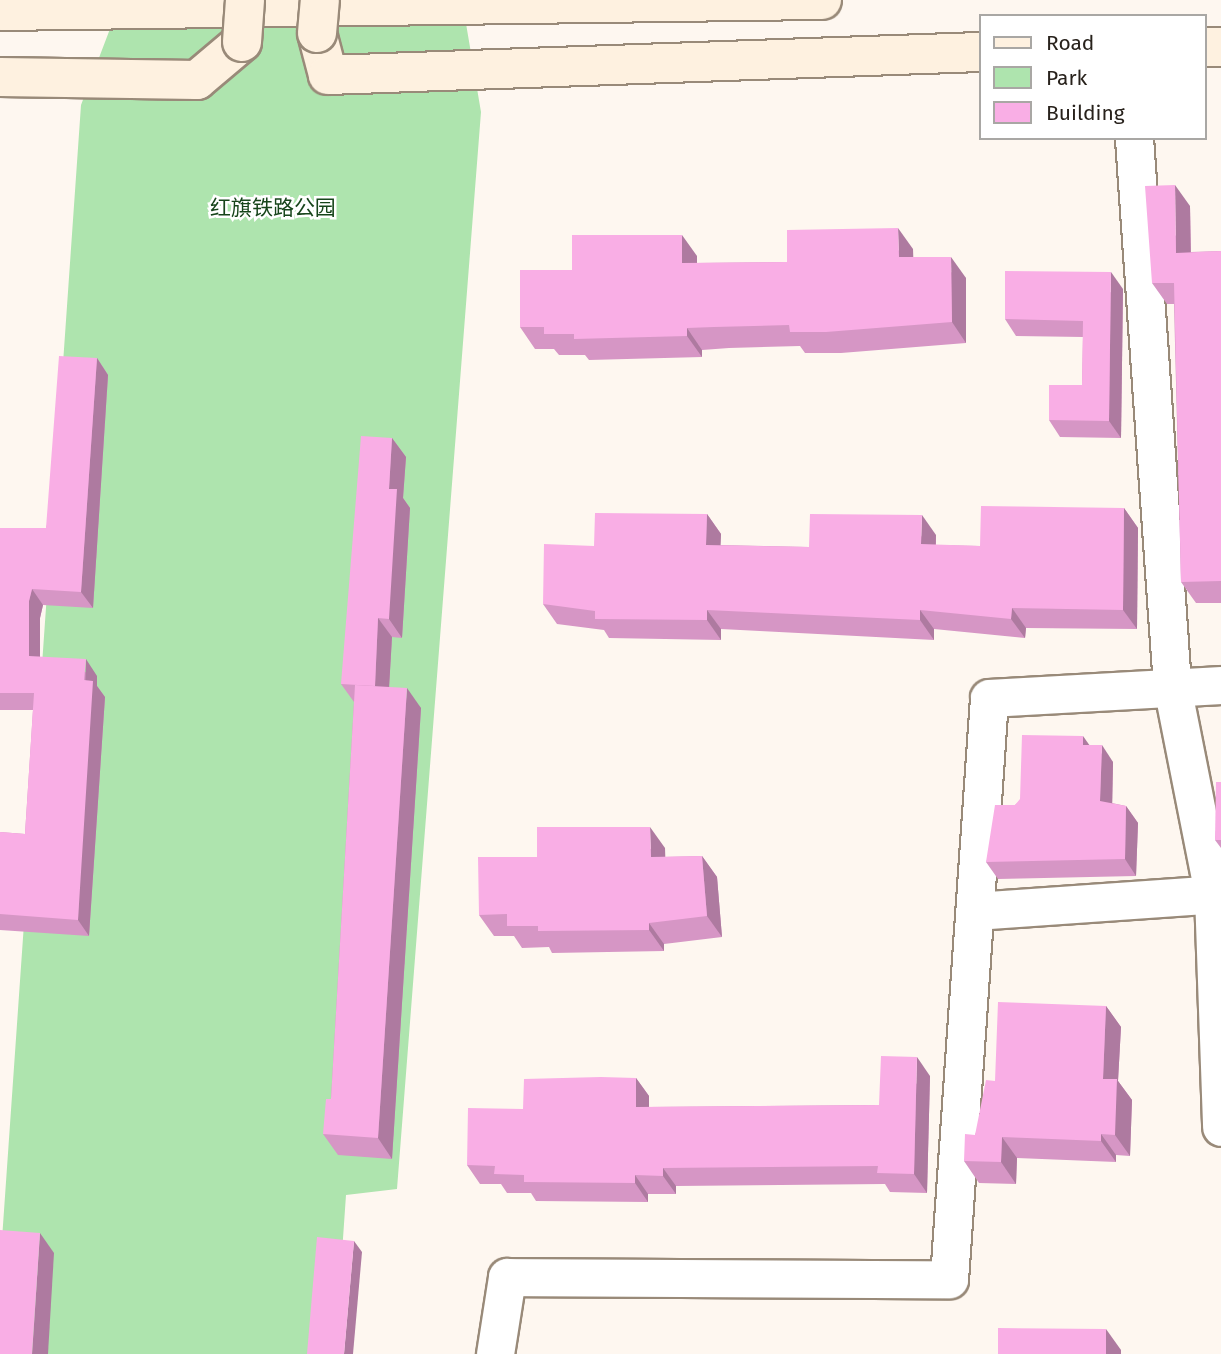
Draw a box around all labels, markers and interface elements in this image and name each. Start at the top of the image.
legend [979,14,1207,140]
text: Road [1046,30,1094,56]
text: Park [1046,65,1087,91]
text: Building [1046,100,1125,126]
park label: 红旗铁路公园 [210,195,336,221]

